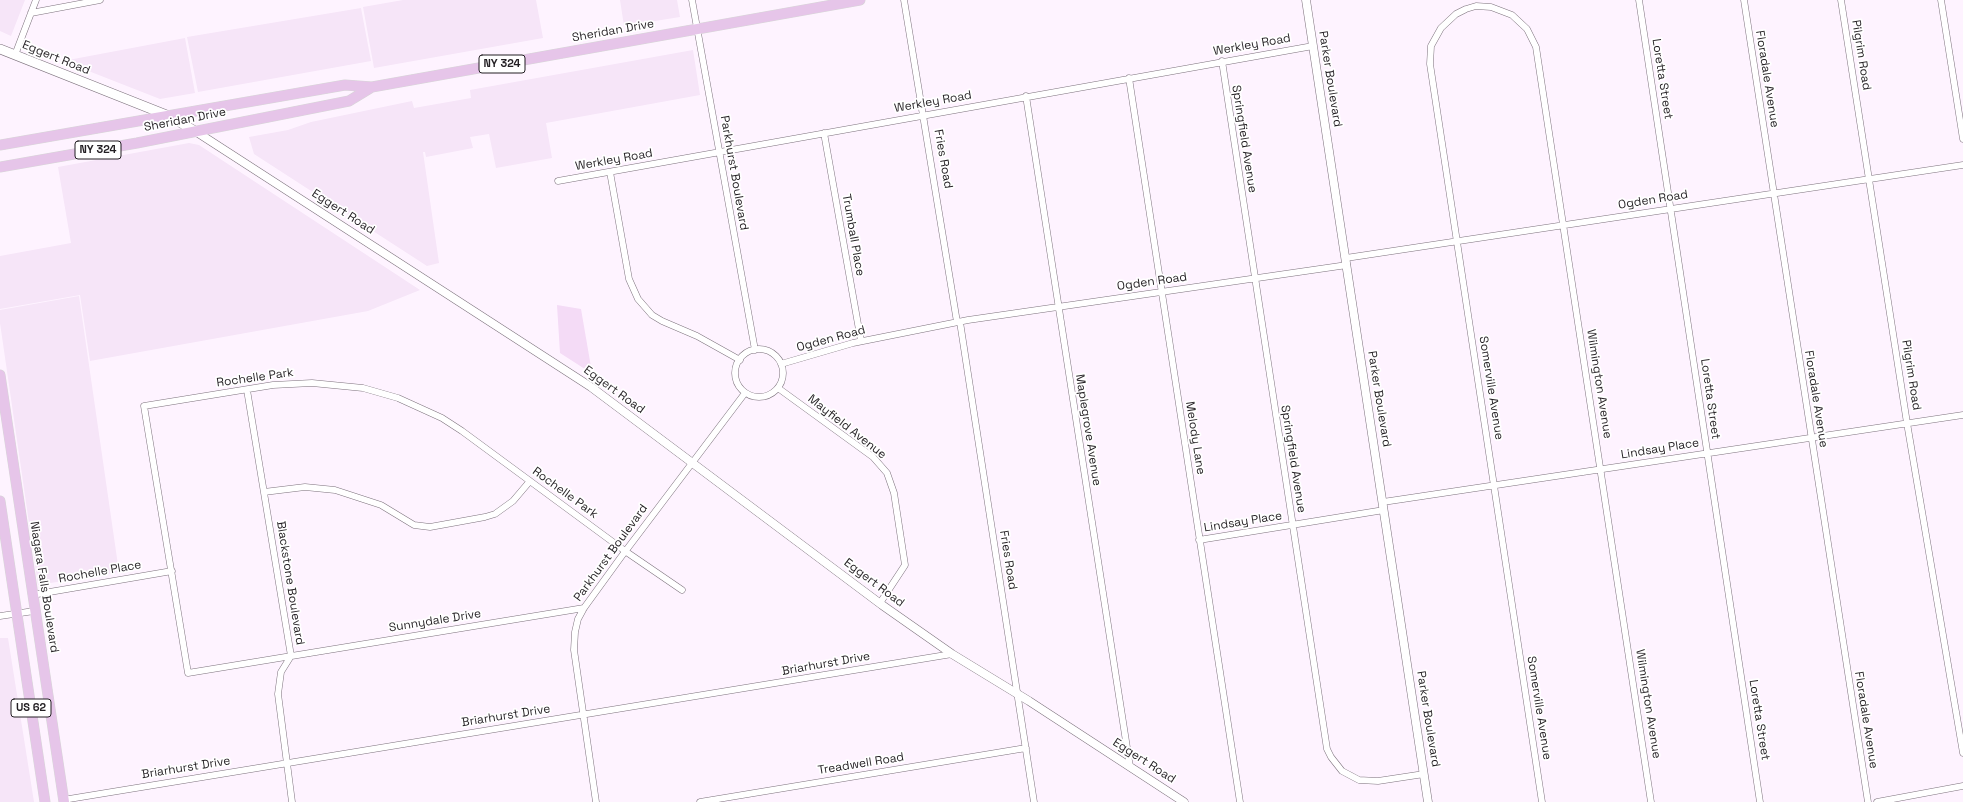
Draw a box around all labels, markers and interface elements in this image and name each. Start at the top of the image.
street label: Sheridan Drive [571,17,655,45]
street label: Pilgrim Road [1848,19,1874,91]
street label: Floradale Avenue [1752,29,1782,129]
street label: Parker Boulevard [1315,30,1345,128]
street label: Werkley Road [1212,31,1292,59]
street label: Eggert Road [20,38,92,78]
street label: Loretta Street [1649,38,1675,120]
road number: NY 324 [479,55,525,73]
street label: Springfield Avenue [1228,84,1260,194]
street label: Werkley Road [893,88,973,116]
street label: Sheridan Drive [143,105,227,135]
street label: Parkhurst Boulevard [717,114,751,232]
street label: Fries Road [931,128,955,190]
road number: NY 324 [75,141,121,159]
street label: Werkley Road [574,146,654,174]
street label: Eggert Road [309,186,377,238]
street label: Ogden Road [1617,187,1689,213]
street label: Trumball Place [839,193,867,277]
street label: Ogden Road [1116,270,1188,294]
street label: Ogden Road [795,323,867,355]
street label: Wilmington Avenue [1583,328,1615,440]
street label: Somerville Avenue [1476,335,1506,441]
street label: Pilgrim Road [1898,339,1924,411]
street label: Floradale Avenue [1801,349,1831,449]
street label: Parker Boulevard [1364,350,1394,448]
street label: Loretta Street [1697,358,1723,440]
street label: Eggert Road [581,363,647,417]
street label: Rochelle Park [216,365,294,391]
street label: Maplegrove Avenue [1072,373,1104,487]
street label: Mayfield Avenue [805,392,889,462]
street label: Melody Lane [1182,400,1208,476]
street label: Springfield Avenue [1277,404,1309,514]
street label: Lindsay Place [1620,436,1700,462]
street label: Rochelle Park [529,464,601,522]
street label: Parkhurst Boulevard [571,502,651,604]
street label: Lindsay Place [1203,509,1283,535]
street label: Niagara Falls Boulevard [26,520,62,654]
street label: Blackstone Boulevard [273,520,307,646]
street label: Fries Road [996,529,1020,591]
street label: Eggert Road [841,556,907,610]
street label: Rochelle Place [57,558,143,586]
street label: Sunnydale Drive [388,607,482,635]
street label: Wilmington Avenue [1632,648,1664,760]
street label: Briarhurst Drive [781,649,871,679]
street label: Somerville Avenue [1524,655,1554,761]
street label: Parker Boulevard [1413,670,1443,768]
street label: Floradale Avenue [1851,670,1881,770]
street label: Loretta Street [1746,679,1772,761]
road number: US 62 [11,699,51,717]
street label: Briarhurst Drive [461,702,551,730]
street label: Eggert Road [1110,735,1178,787]
street label: Treadwell Road [817,750,905,778]
street label: Briarhurst Drive [141,754,231,782]

